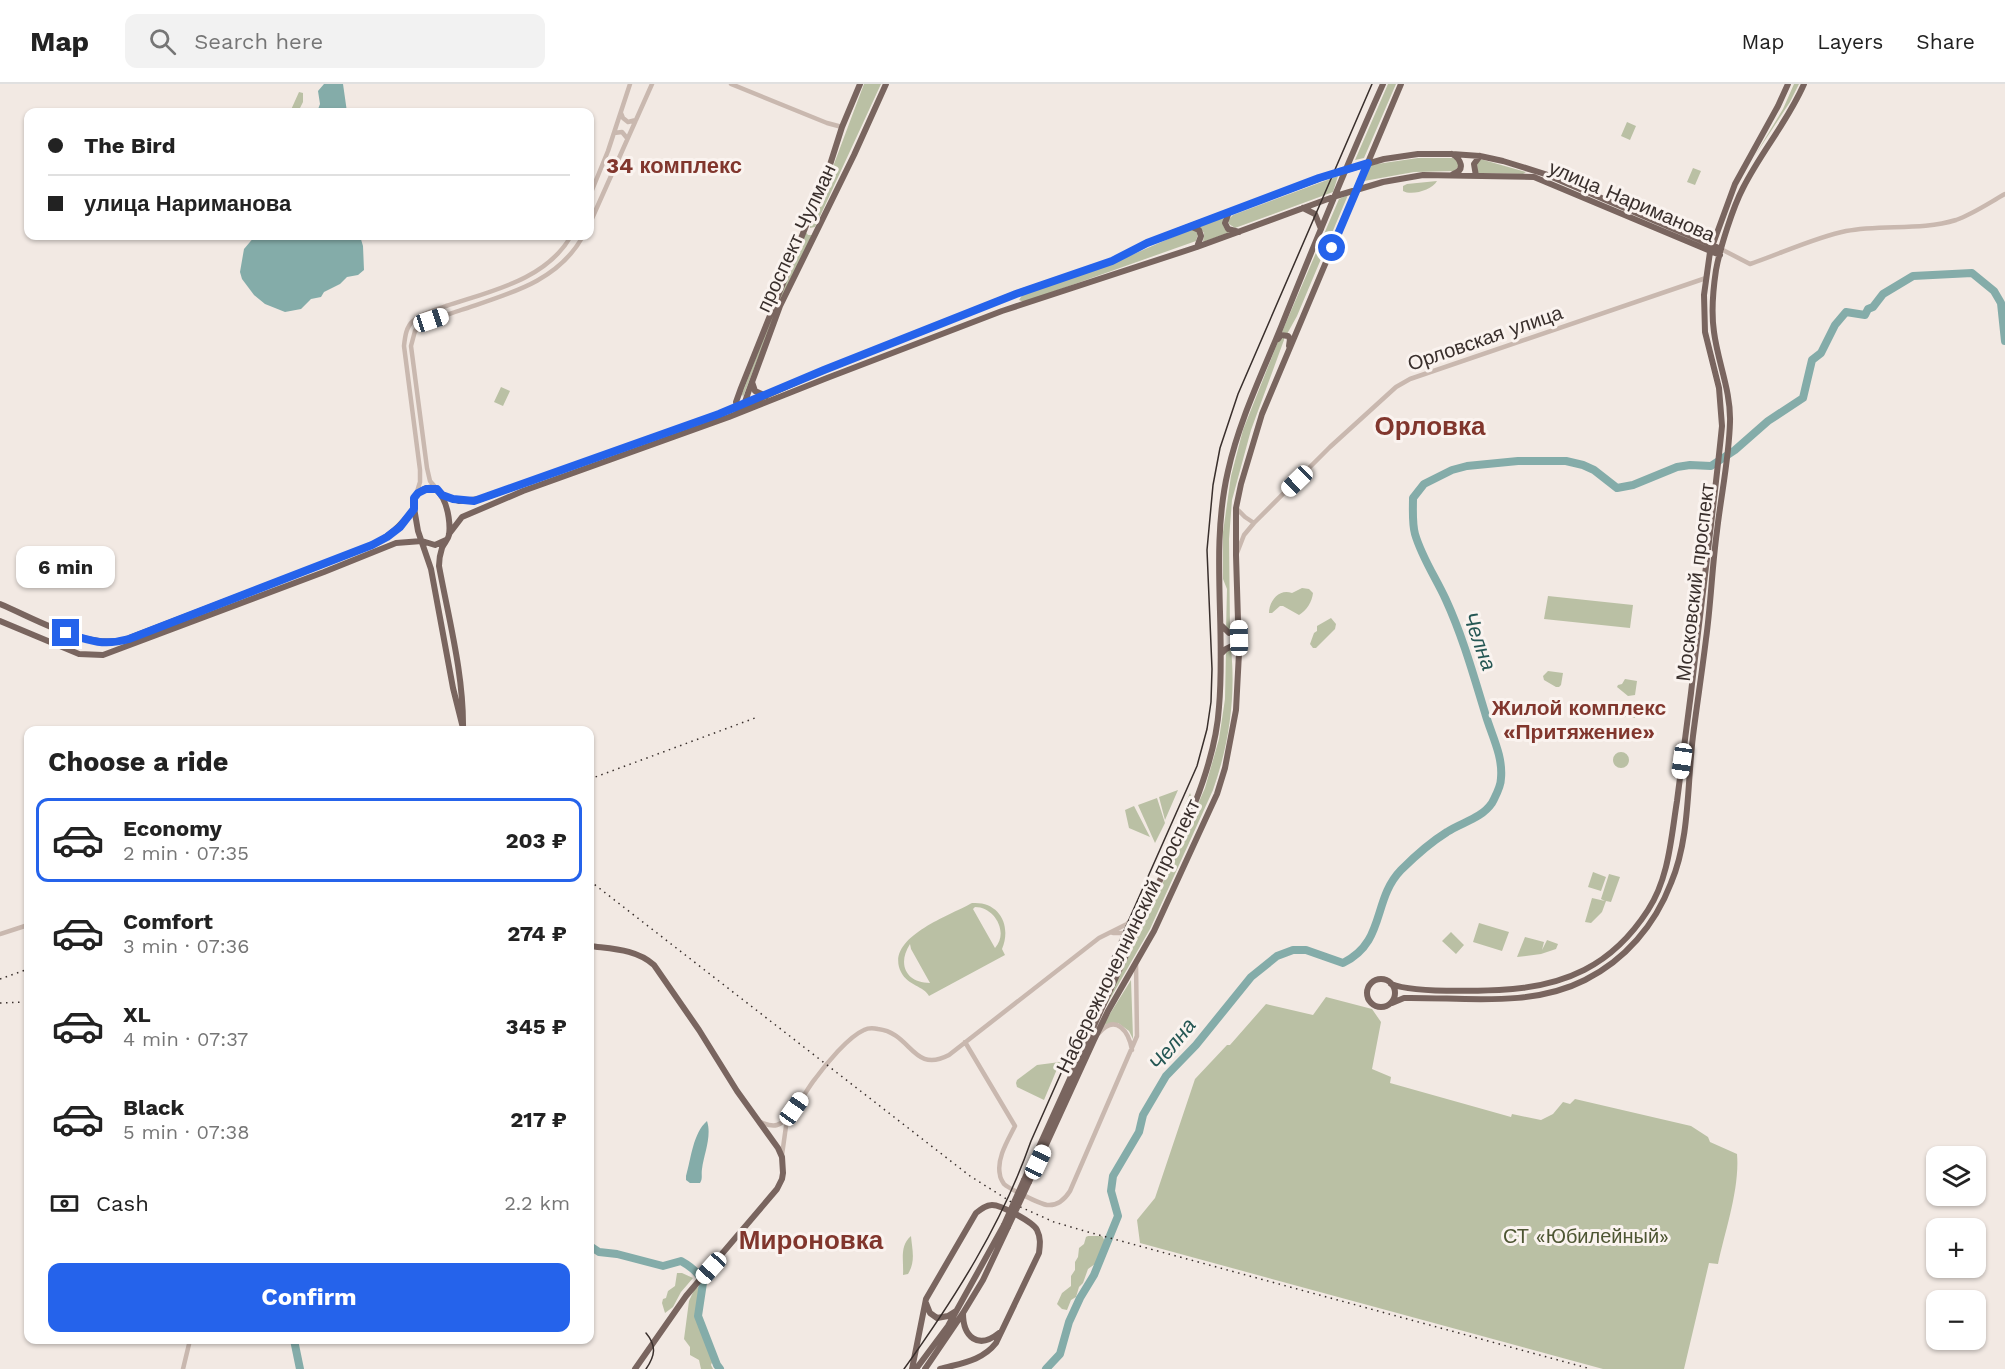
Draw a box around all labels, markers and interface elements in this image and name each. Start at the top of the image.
search box [125,14,545,68]
text: Map [30,25,89,58]
icon: search [146,25,179,58]
text: Search here [194,29,323,54]
text: Map [1741,29,1784,54]
text: Layers [1817,29,1883,54]
text: Share [1916,29,1975,54]
text: The Bird [84,133,175,158]
district label: 34 комплекс [606,153,742,178]
street label: улица Нариманова [1545,155,1720,247]
street label: проспект Чулман [751,160,841,316]
text: улица Нариманова [84,191,291,216]
route start [1318,234,1345,261]
street label: Орловская улица [1404,300,1566,376]
car [411,306,451,334]
district label: Орловка [1375,411,1486,441]
car [1278,462,1316,500]
street label: Московский проспект [1671,481,1719,683]
callout: 6 min [16,546,116,588]
text: 6 min [38,555,93,579]
water label: Челна [1458,608,1502,674]
route end [52,619,79,646]
car [1230,620,1248,656]
district label: Жилой комплекс «Притяжение» [1491,695,1666,744]
car [1671,742,1693,780]
text: Choose a ride [48,746,228,778]
street label: Набережночелнинский проспект [1051,795,1205,1077]
icon: car [51,813,105,867]
text: Economy [123,816,222,841]
text: 203 ₽ [505,828,567,853]
text: 2 min · 07:35 [123,841,249,865]
icon: car [51,906,105,960]
text: Comfort [123,909,213,934]
text: 274 ₽ [507,921,567,946]
text: 3 min · 07:36 [123,934,249,958]
icon: car [51,999,105,1053]
text: XL [123,1002,151,1027]
water label: Челна [1143,1013,1201,1075]
text: 345 ₽ [505,1014,567,1039]
text: 4 min · 07:37 [123,1027,248,1051]
car [776,1089,812,1129]
icon: car [51,1092,105,1146]
text: Black [123,1095,184,1120]
text: 217 ₽ [510,1107,567,1132]
text: 5 min · 07:38 [123,1120,250,1144]
car [1022,1142,1054,1182]
map controls [1926,1146,1986,1350]
button: layers [1926,1146,1986,1206]
icon: cash [48,1187,81,1220]
text: Cash [96,1191,149,1216]
text: 2.2 km [504,1191,570,1215]
button: + [1926,1218,1986,1278]
park label: СТ «Юбилейный» [1503,1224,1669,1248]
district label: Мироновка [739,1225,884,1255]
car [692,1249,730,1287]
button: Confirm [48,1263,570,1332]
button: − [1926,1290,1986,1350]

